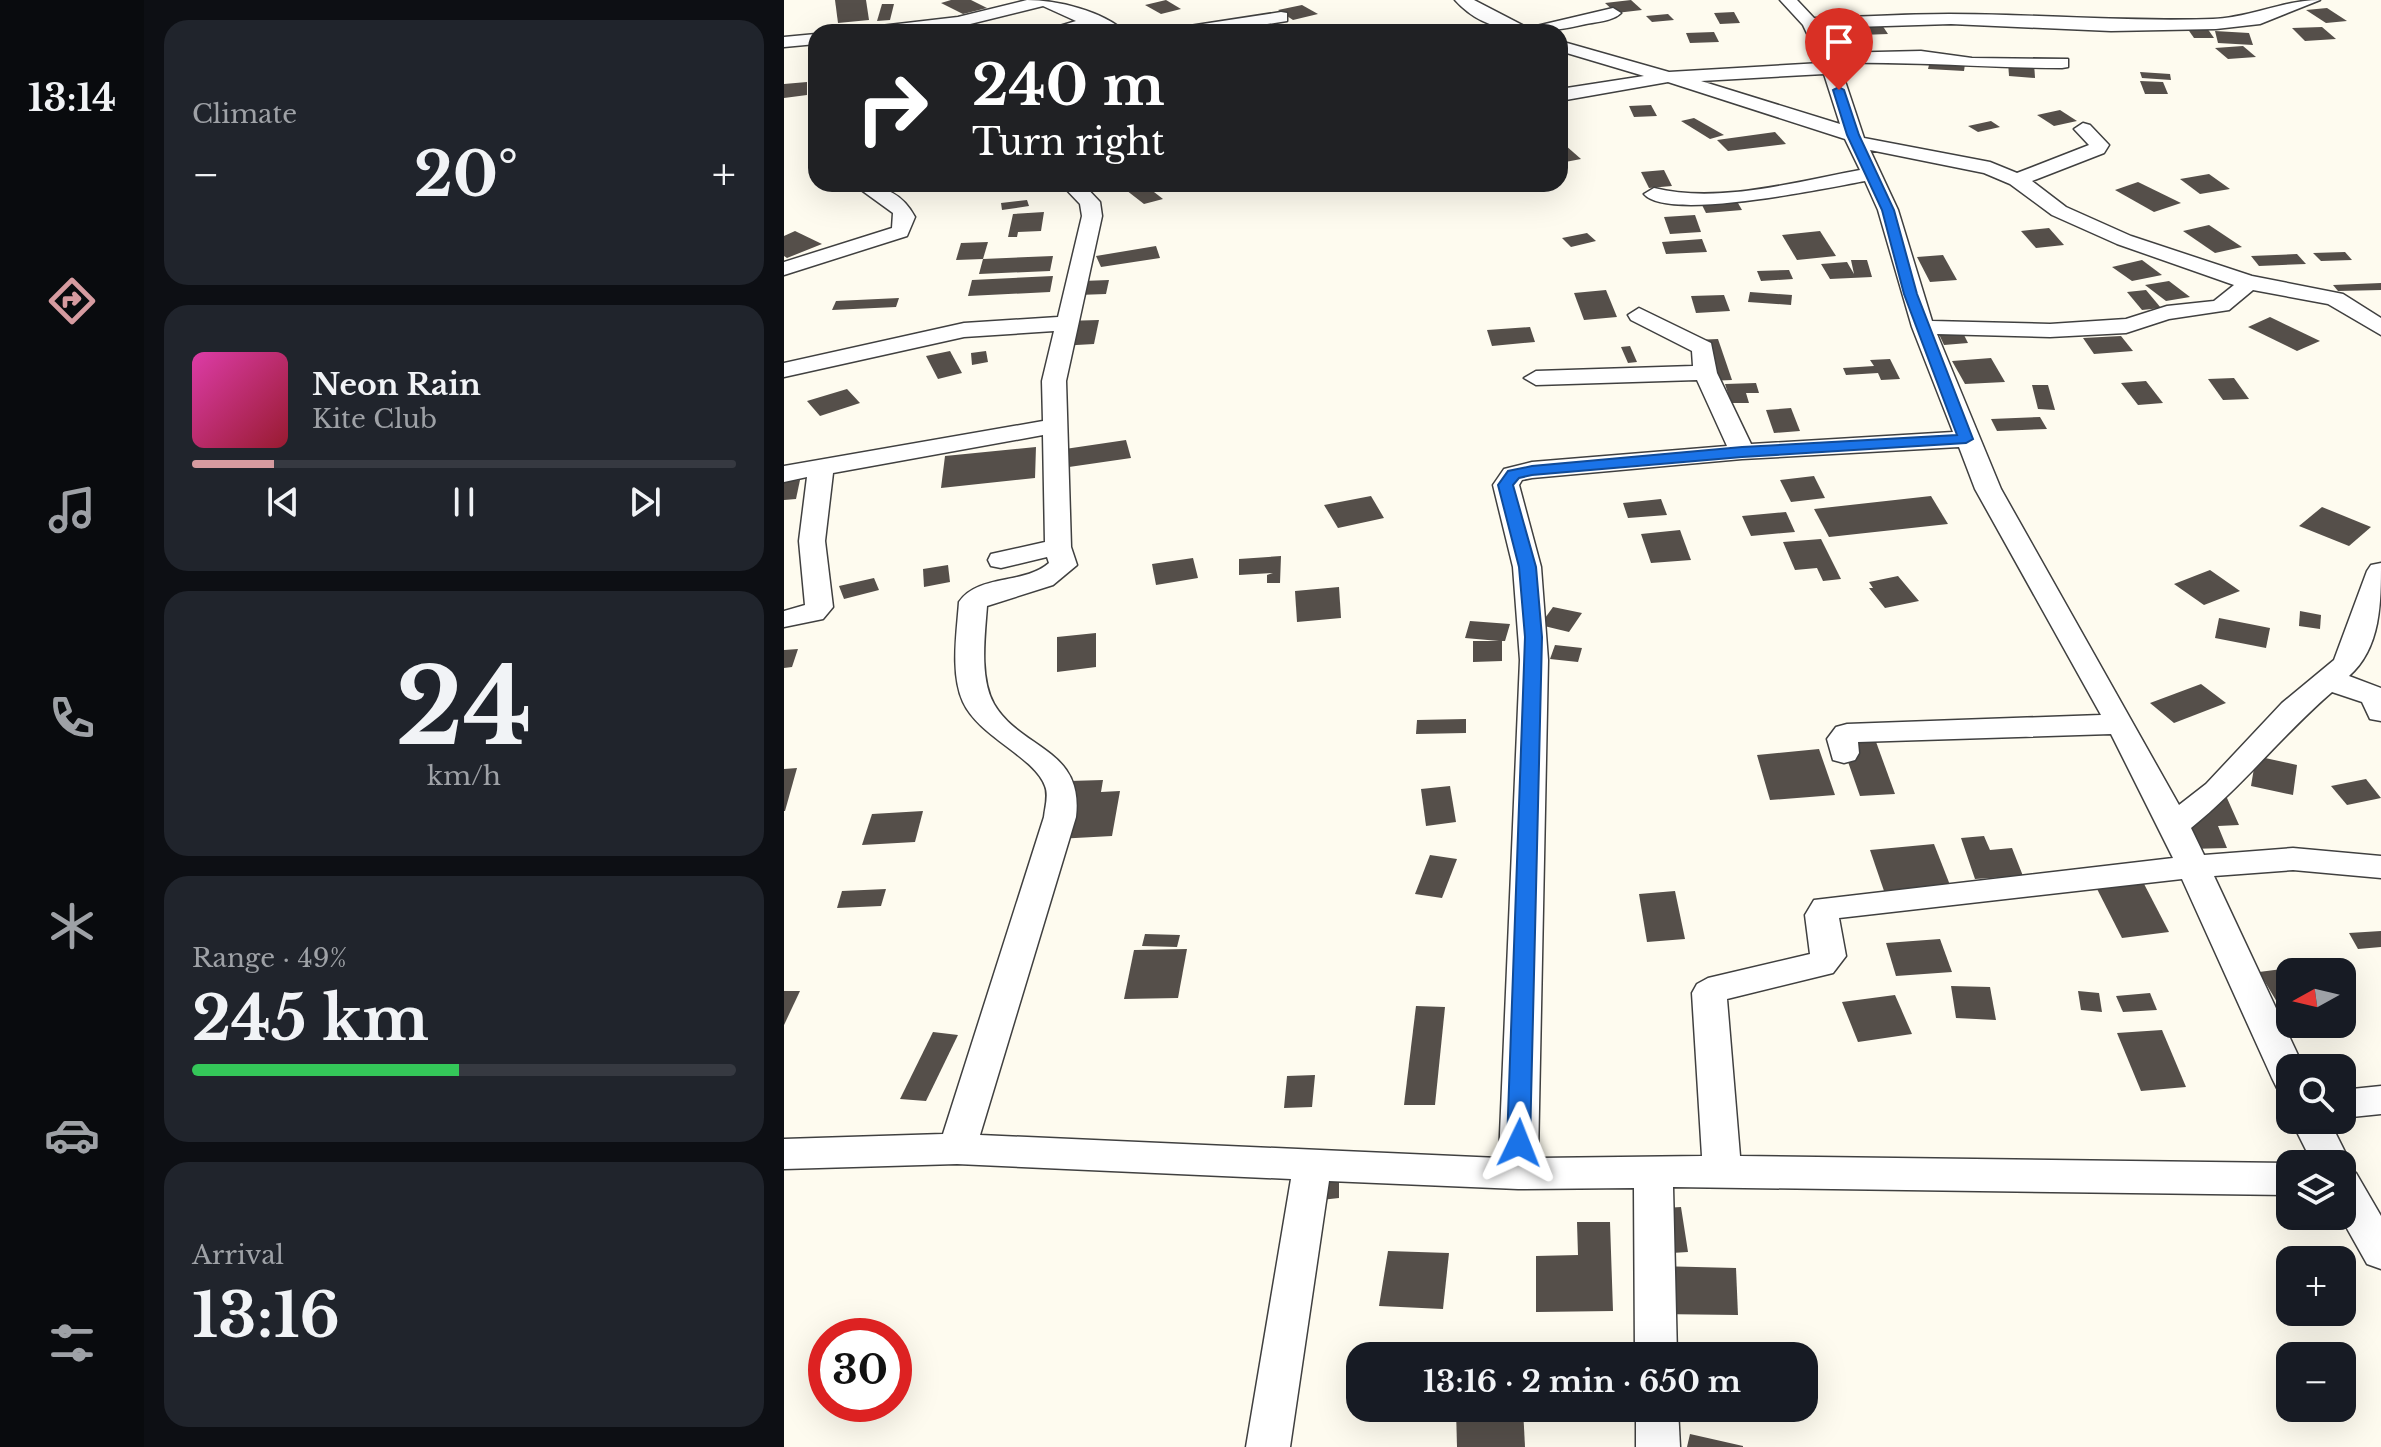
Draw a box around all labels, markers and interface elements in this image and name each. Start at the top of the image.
pin [1805,8,1873,90]
icon: arrive [1817,20,1861,64]
text: 240 m [972,51,1165,120]
icon: right [840,56,944,160]
text: 13:14 [28,76,116,121]
text: Climate [192,98,297,130]
text: Turn right [972,120,1165,165]
text: 20° [414,138,518,212]
text: − [192,147,220,202]
text: + [712,147,736,202]
icon: directions [44,273,100,329]
text: Neon Rain [312,366,481,403]
text: Kite Club [312,403,437,435]
icon: previous [261,480,305,524]
icon: pause [442,480,486,524]
icon: next [623,480,667,524]
icon: music [44,482,100,538]
text: 24 [396,643,532,772]
icon: phone [44,690,100,746]
text: km/h [427,760,501,792]
icon: climate [44,898,100,954]
text: Range · 49% [192,942,347,974]
north arrow [2276,958,2356,1038]
map controls [2276,958,2356,1422]
text: 245 km [192,982,429,1056]
button: search [2276,1054,2356,1134]
position arrow [1477,1101,1561,1185]
icon: car [44,1107,100,1163]
button: layers [2276,1150,2356,1230]
text: Arrival [192,1239,284,1271]
button: + [2276,1246,2356,1326]
text: 13:16 [192,1279,340,1353]
icon: filters [44,1315,100,1371]
speed limit sign: 30 [808,1318,912,1422]
button: − [2276,1342,2356,1422]
text: 13:16 · 2 min · 650 m [1423,1363,1741,1400]

